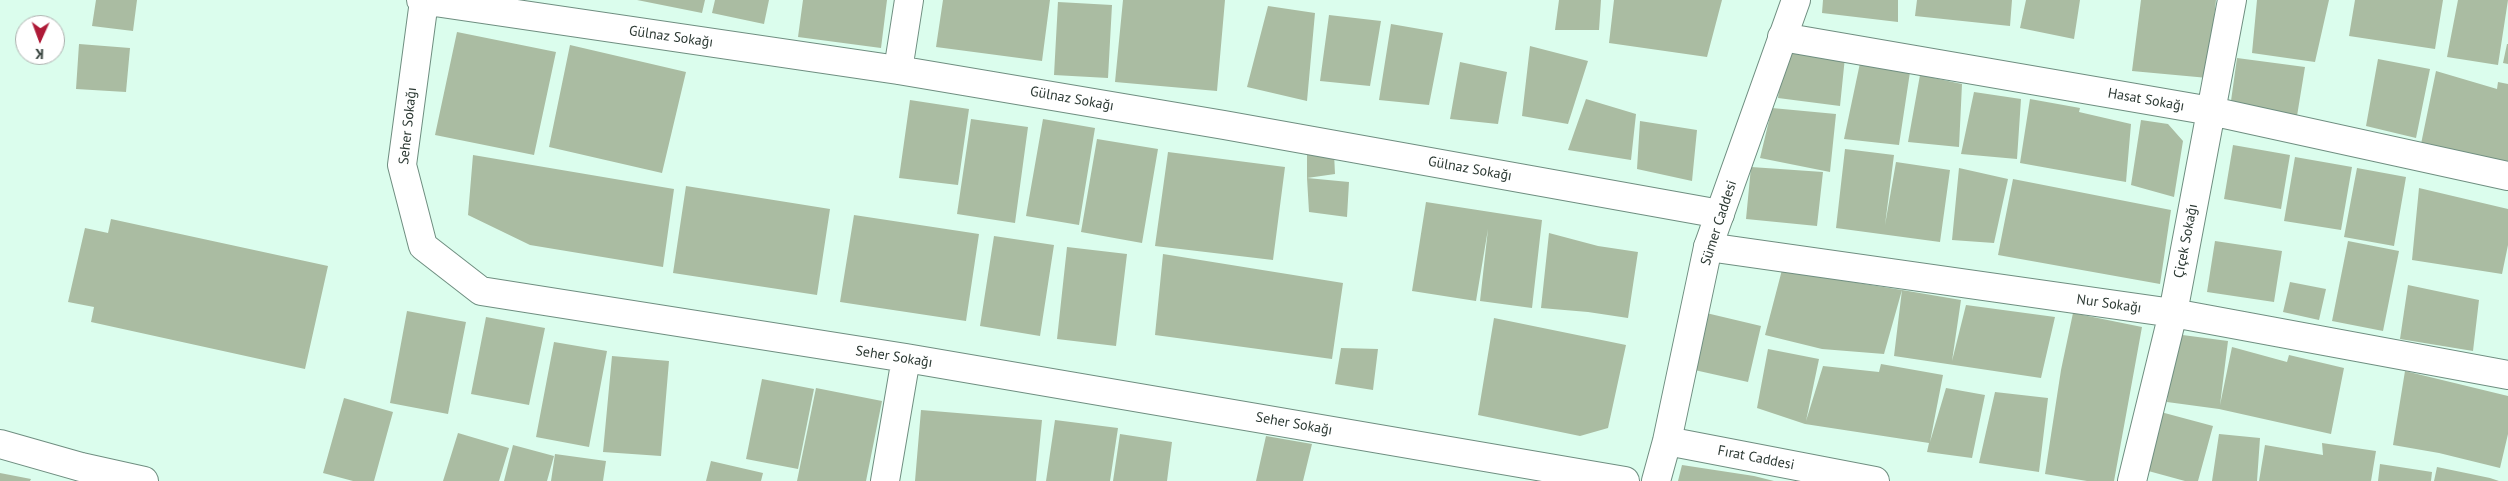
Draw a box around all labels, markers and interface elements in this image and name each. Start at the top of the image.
north arrow [15,15,65,65]
street label: Gülnaz Sokağı [628,23,714,51]
text: K [35,45,44,63]
street label: Gülnaz Sokağı [1029,83,1115,115]
street label: Hasat Sokağı [2106,85,2186,115]
street label: Seher Sokağı [396,86,420,166]
street label: Gülnaz Sokağı [1427,153,1513,185]
street label: Sümer Caddesi [1697,178,1741,268]
street label: Çiçek Sokağı [2171,203,2201,279]
street label: Nur Sokağı [2075,291,2143,317]
street label: Seher Sokağı [854,343,934,371]
street label: Seher Sokağı [1254,409,1334,439]
street label: Fırat Caddesi [1716,442,1796,474]

